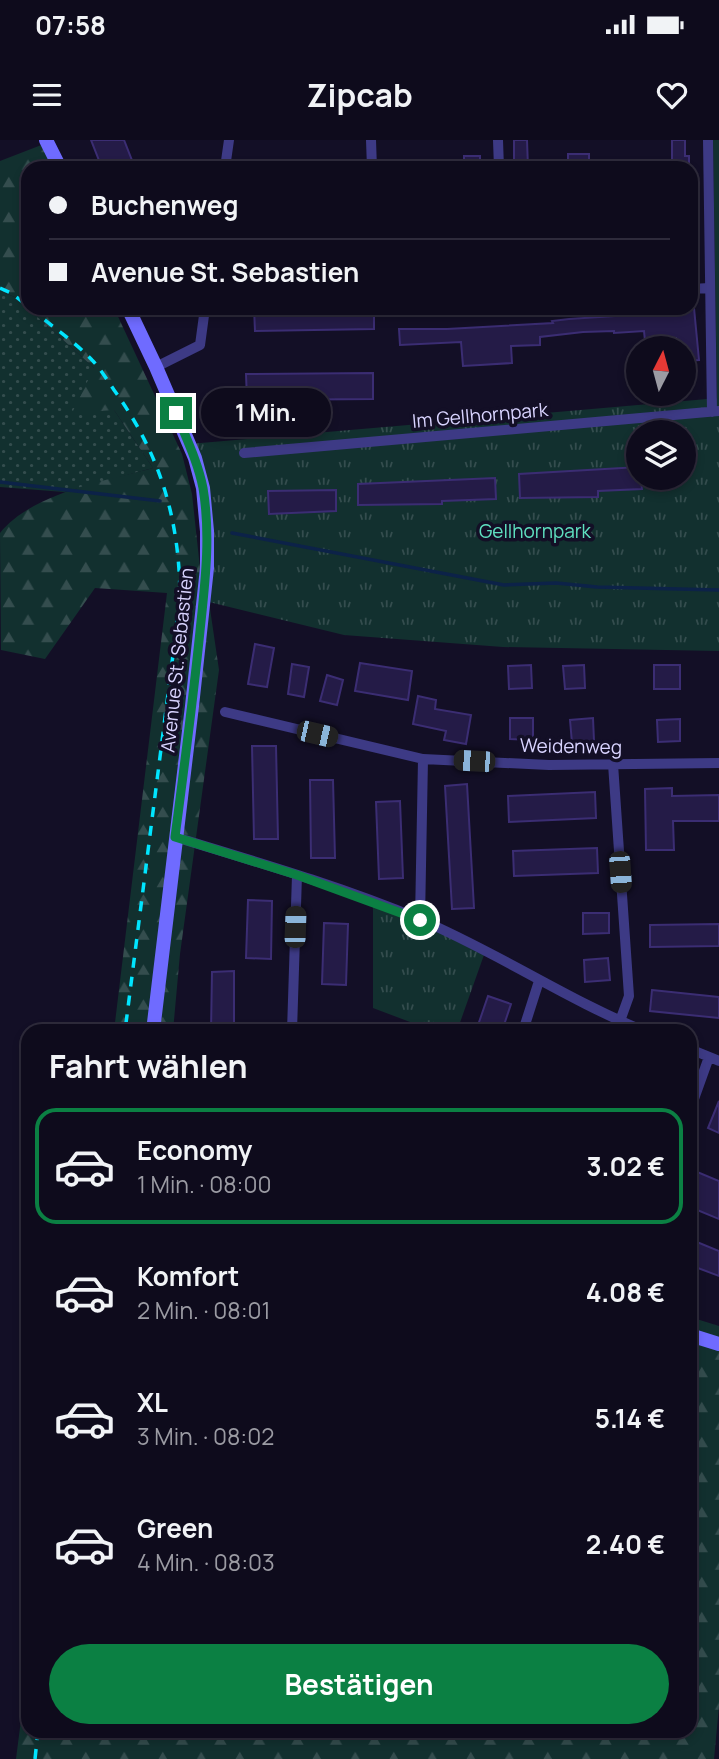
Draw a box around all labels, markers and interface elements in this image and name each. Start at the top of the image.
text: 07:58 [35,7,106,43]
text: Zipcab [306,73,413,117]
icon: menu [28,76,66,114]
icon: heart [653,76,691,114]
text: Buchenweg [91,187,238,223]
text: Avenue St. Sebastien [91,254,359,290]
north arrow [626,336,696,406]
map controls [626,336,696,490]
callout: 1 Min. [200,388,330,438]
text: 1 Min. [235,396,297,428]
street label: Im Gellhornpark [411,396,550,434]
route end [160,397,192,429]
button: layers [626,420,696,490]
park label: Gellhornpark [479,518,592,544]
street label: Avenue St. Sebastien [154,566,200,754]
car [295,719,340,749]
street label: Weidenweg [520,732,622,760]
car [453,749,496,773]
car [609,850,632,894]
route start [404,904,436,936]
car [284,906,307,948]
text: Fahrt wählen [49,1044,248,1088]
text: Economy [137,1132,252,1168]
icon: car [53,1135,116,1198]
text: 3.02 € [586,1148,665,1184]
text: 1 Min. · 08:00 [137,1168,272,1200]
text: Komfort [137,1258,239,1294]
icon: car [53,1261,116,1324]
text: 4.08 € [586,1274,665,1310]
text: 2 Min. · 08:01 [137,1294,271,1326]
text: XL [137,1384,168,1420]
icon: car [53,1387,116,1450]
text: 5.14 € [595,1400,665,1436]
text: 3 Min. · 08:02 [137,1420,274,1452]
text: Green [137,1510,213,1546]
icon: car [53,1513,116,1576]
text: 2.40 € [586,1526,665,1562]
text: 4 Min. · 08:03 [137,1546,275,1578]
button: Bestätigen [49,1644,669,1724]

